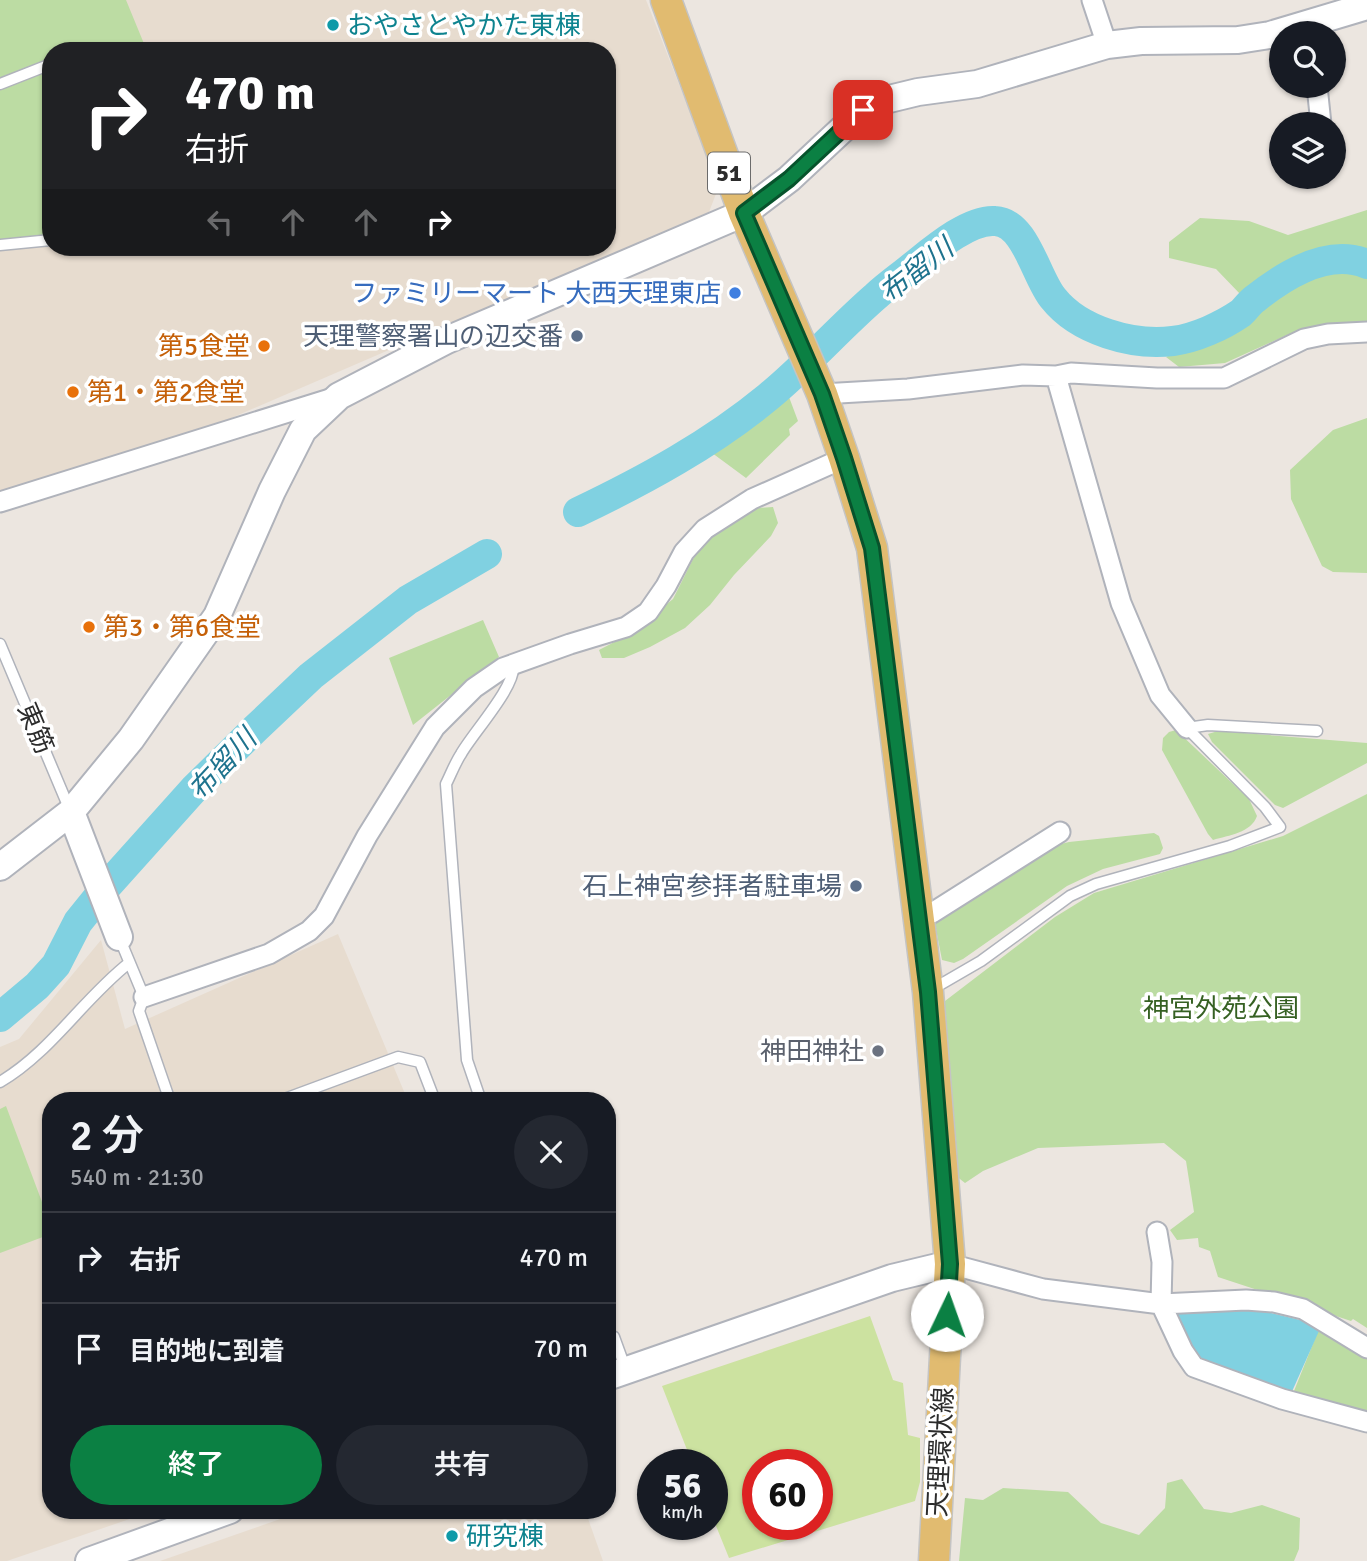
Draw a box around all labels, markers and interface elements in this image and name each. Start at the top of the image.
place label: おやさとやかた東棟 [347,10,581,42]
marker: おやさとやかた東棟 [325,17,341,33]
map controls [1269,21,1346,189]
button: search [1269,21,1346,98]
text: 470 m [185,63,315,123]
icon: right [70,70,161,161]
pin [833,80,893,140]
icon: arrive [844,91,882,129]
button: layers [1269,112,1346,189]
text: 右折 [185,130,249,169]
road number: 51 [708,153,750,194]
icon: left [201,203,239,241]
icon: ahead [274,203,312,241]
icon: ahead [347,203,385,241]
icon: right [420,203,458,241]
water label: 布留川 [873,230,963,310]
place label: ファミリーマート 大西天理東店 [351,278,721,310]
marker: ファミリーマート 大西天理東店 [727,285,743,301]
place label: 天理警察署山の辺交番 [303,321,563,353]
marker: 天理警察署山の辺交番 [569,328,585,344]
place label: 第5食堂 [158,331,250,363]
marker: 第5食堂 [256,338,272,354]
place label: 第1・第2食堂 [87,377,245,409]
marker: 第1・第2食堂 [65,384,81,400]
place label: 第3・第6食堂 [103,612,261,644]
marker: 第3・第6食堂 [81,619,97,635]
street label: 東筋 [10,698,60,759]
water label: 布留川 [182,720,266,807]
place label: 石上神宮参拝者駐車場 [582,871,842,903]
marker: 石上神宮参拝者駐車場 [848,878,864,894]
park label: 神宮外苑公園 [1143,993,1299,1025]
place label: 神田神社 [760,1036,864,1068]
marker: 神田神社 [870,1043,886,1059]
text: 2 分 [70,1111,144,1162]
button: close [514,1115,588,1189]
text: 540 m · 21:30 [70,1163,204,1192]
icon: right [70,1239,108,1277]
text: 470 m [519,1242,588,1274]
text: 右折 [129,1245,181,1277]
position arrow [910,1278,984,1352]
icon: arrive [70,1330,108,1368]
text: 70 m [533,1333,588,1365]
text: 目的地に到着 [129,1336,285,1368]
street label: 天理環状線 [922,1386,960,1518]
button: 終了 [70,1425,322,1505]
button: 共有 [336,1425,588,1505]
speed limit sign: 60 [742,1449,833,1540]
text: 56 [664,1464,701,1507]
text: km/h [662,1501,703,1523]
place label: 研究棟 [466,1521,544,1553]
marker: 研究棟 [444,1528,460,1544]

